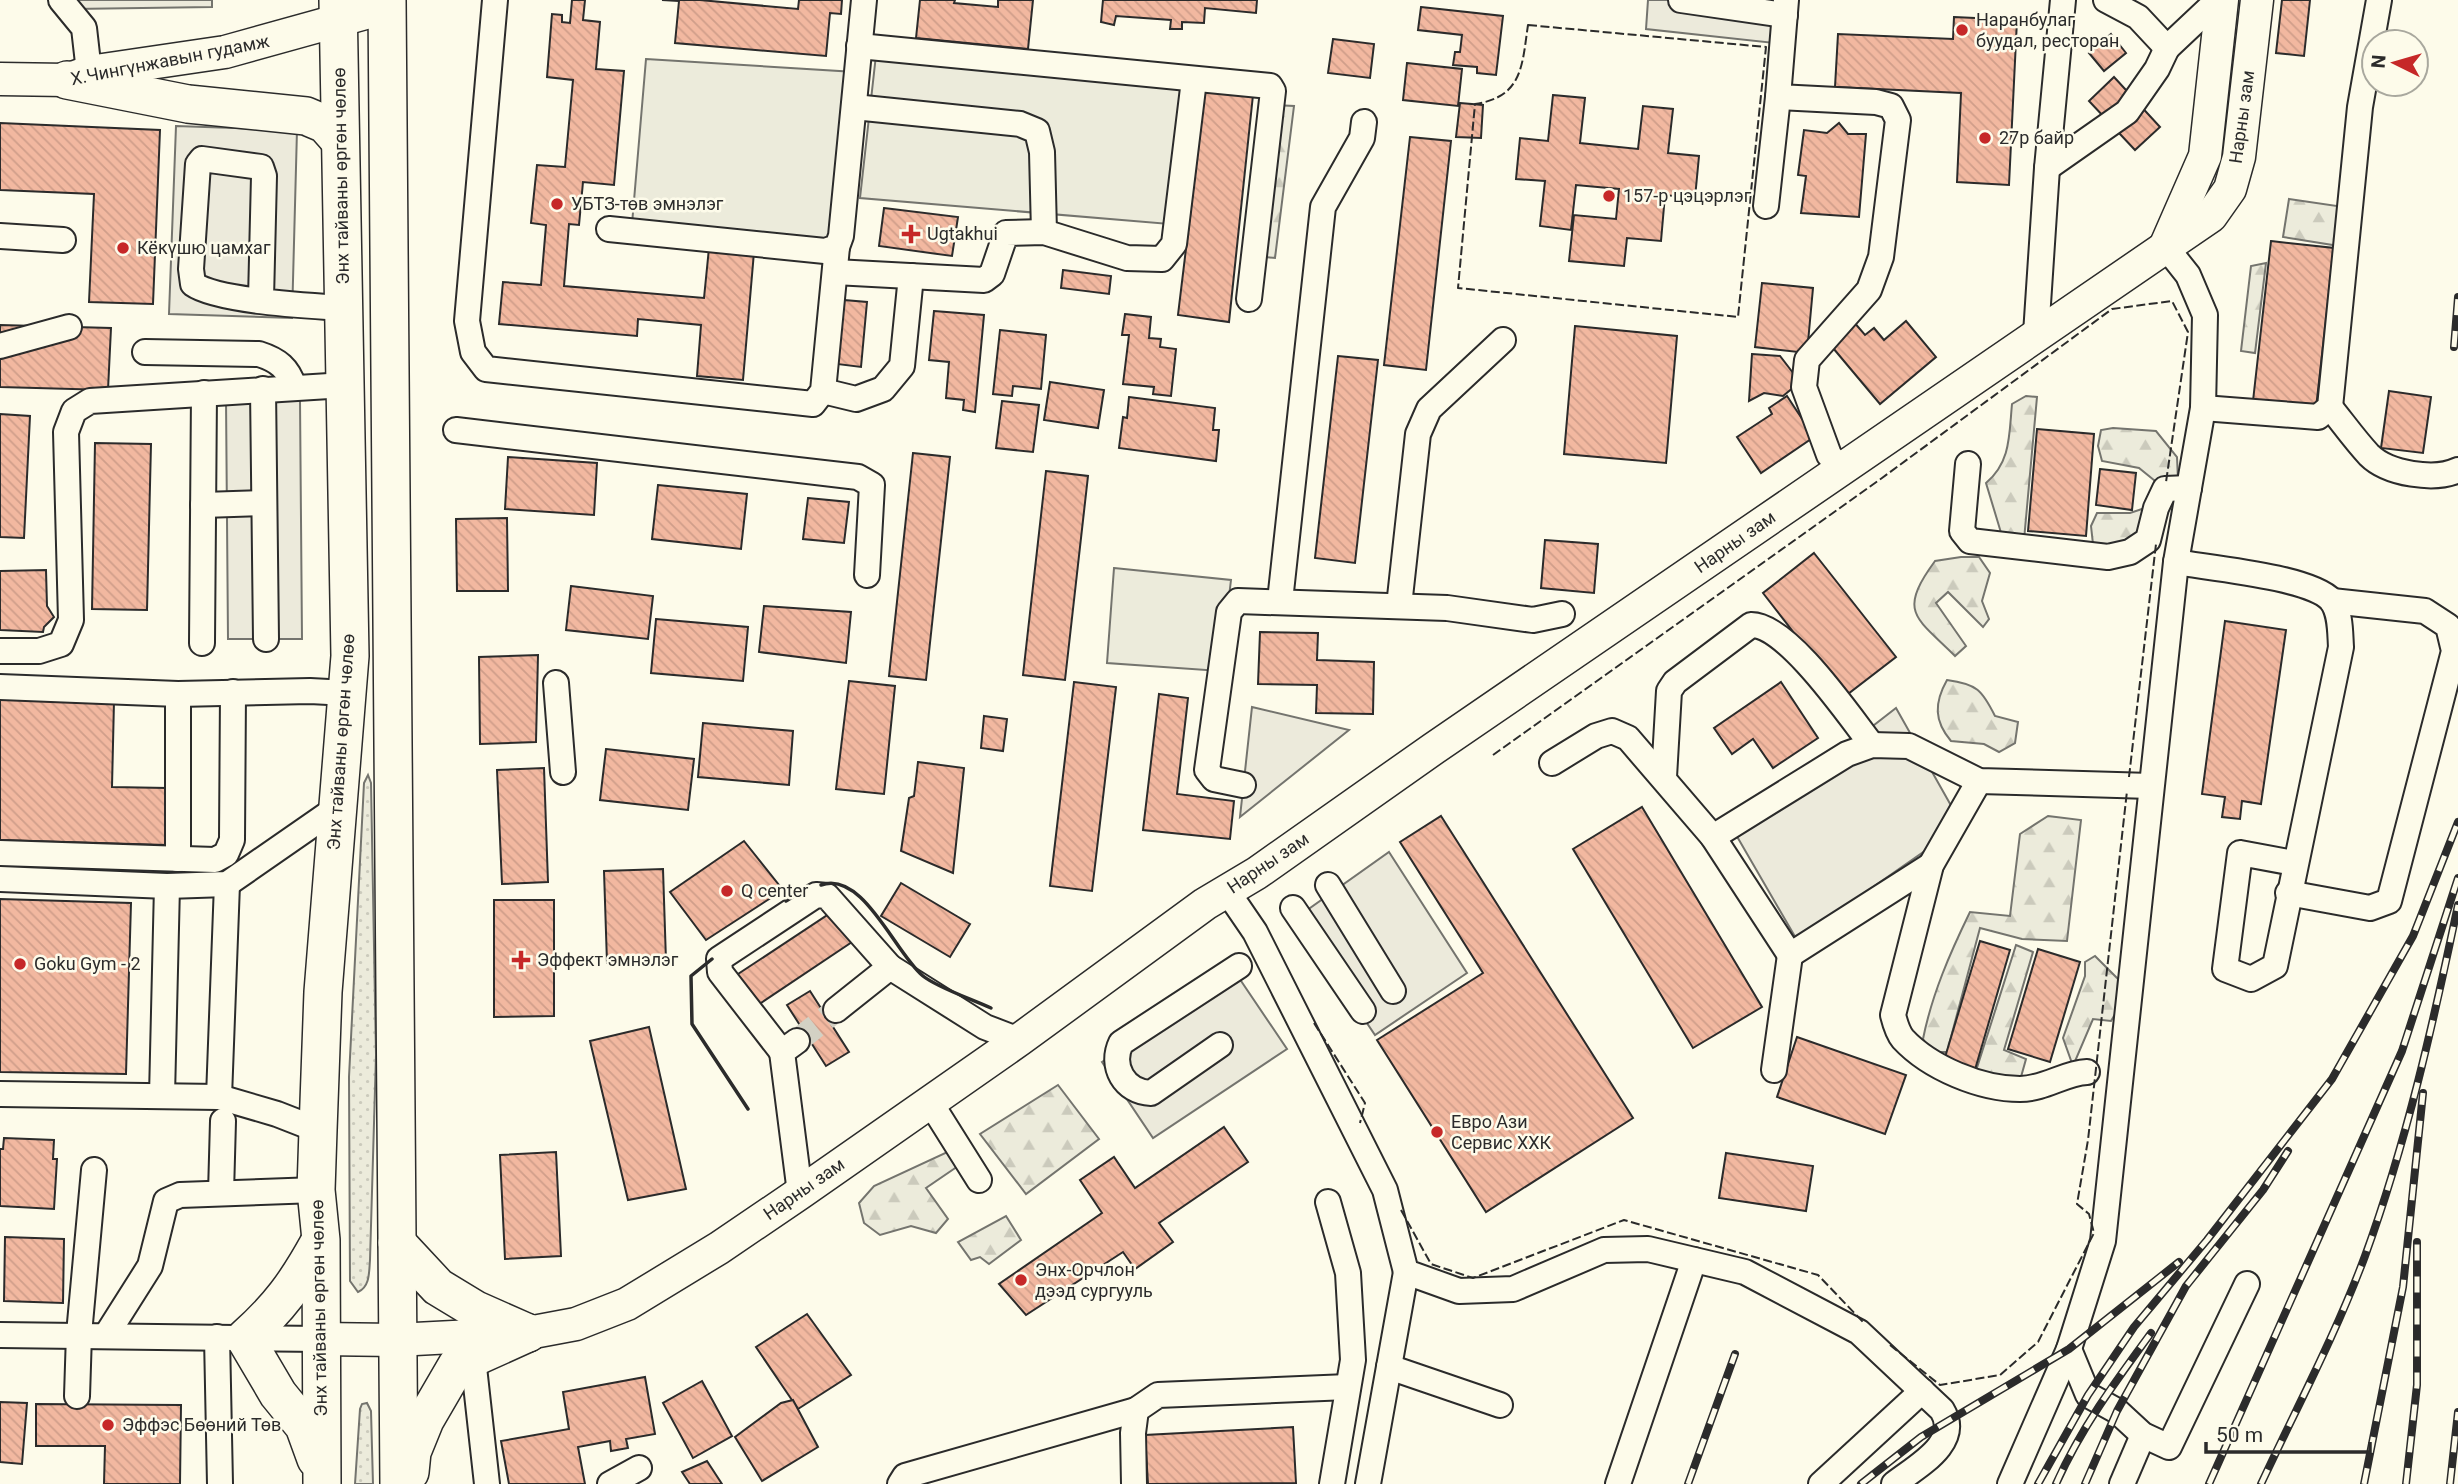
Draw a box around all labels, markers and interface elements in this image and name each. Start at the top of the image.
place label: Наранбулаг буудал, ресторан [1976,9,2119,51]
marker: Наранбулаг буудал, ресторан [1954,22,1970,38]
north arrow [2360,28,2430,98]
street label: Х.Чингүнжавын гудамж [69,30,271,89]
text: N [2367,54,2391,69]
street label: Энх тайваны өргөн чөлөө [328,67,353,285]
street label: Нарны зам [2225,69,2258,165]
place label: 27р байр [1999,127,2074,148]
marker: 27р байр [1977,130,1993,146]
place label: 157-р цэцэрлэг [1623,185,1752,206]
marker: 157-р цэцэрлэг [1601,188,1617,204]
place label: УБТЗ-төв эмнэлэг [571,193,724,214]
marker: УБТЗ-төв эмнэлэг [549,196,565,212]
place label: Ugtakhui [927,223,998,244]
marker: Ugtakhui [901,224,921,244]
place label: Кёкүшю цамхаг [137,237,271,258]
marker: Кёкүшю цамхаг [115,240,131,256]
street label: Нарны зам [1690,506,1779,577]
street label: Энх тайваны өргөн чөлөө [322,633,359,851]
street label: Нарны зам [1223,828,1312,898]
place label: Q center [741,880,808,901]
marker: Q center [719,883,735,899]
place label: Эффект эмнэлэг [537,949,679,970]
marker: Эффект эмнэлэг [511,950,531,970]
place label: Goku Gym - 2 [34,953,141,974]
marker: Goku Gym - 2 [12,956,28,972]
place label: Евро Ази Сервис ХХК [1451,1111,1552,1153]
marker: Евро Ази Сервис ХХК [1429,1124,1445,1140]
street label: Нарны зам [759,1153,848,1224]
street label: Энх тайваны өргөн чөлөө [306,1199,331,1417]
place label: Энх-Орчлон дээд сургууль [1035,1259,1153,1301]
marker: Энх-Орчлон дээд сургууль [1013,1272,1029,1288]
scale bar [2206,1410,2370,1454]
place label: Эффэс Бөөний Төв [122,1414,281,1435]
marker: Эффэс Бөөний Төв [100,1417,116,1433]
text: 50 m [2216,1423,2263,1447]

